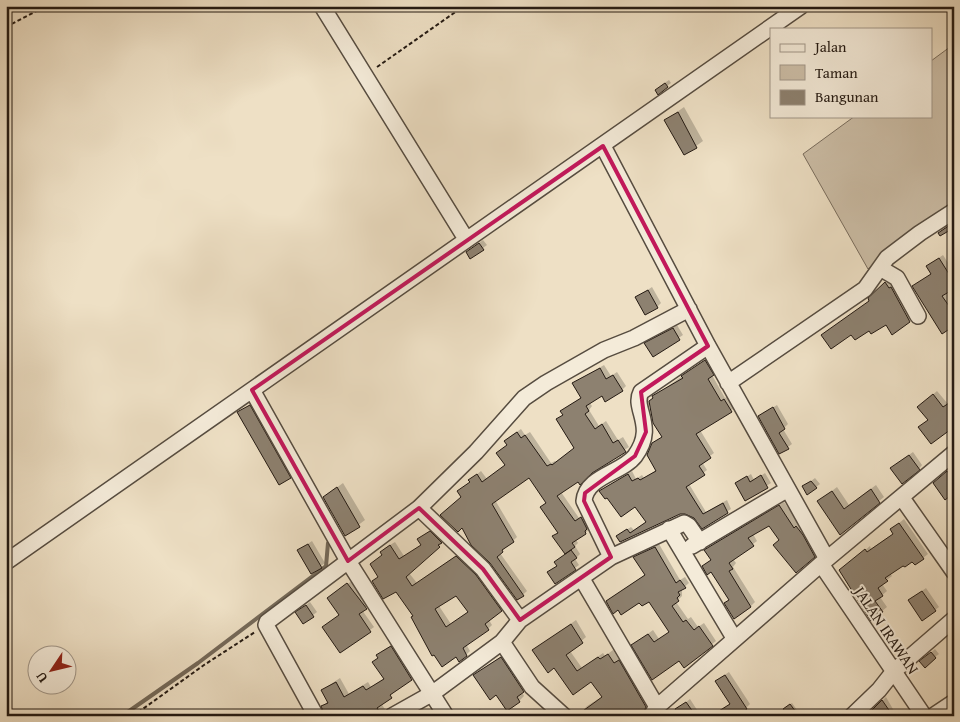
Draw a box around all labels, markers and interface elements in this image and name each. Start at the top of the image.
legend [770,28,932,118]
text: Jalan [813,36,847,57]
text: Taman [815,62,858,83]
text: Bangunan [815,86,879,107]
street label: JALAN IRAWAN [848,579,926,679]
north arrow [28,644,78,694]
text: U [30,667,52,687]

